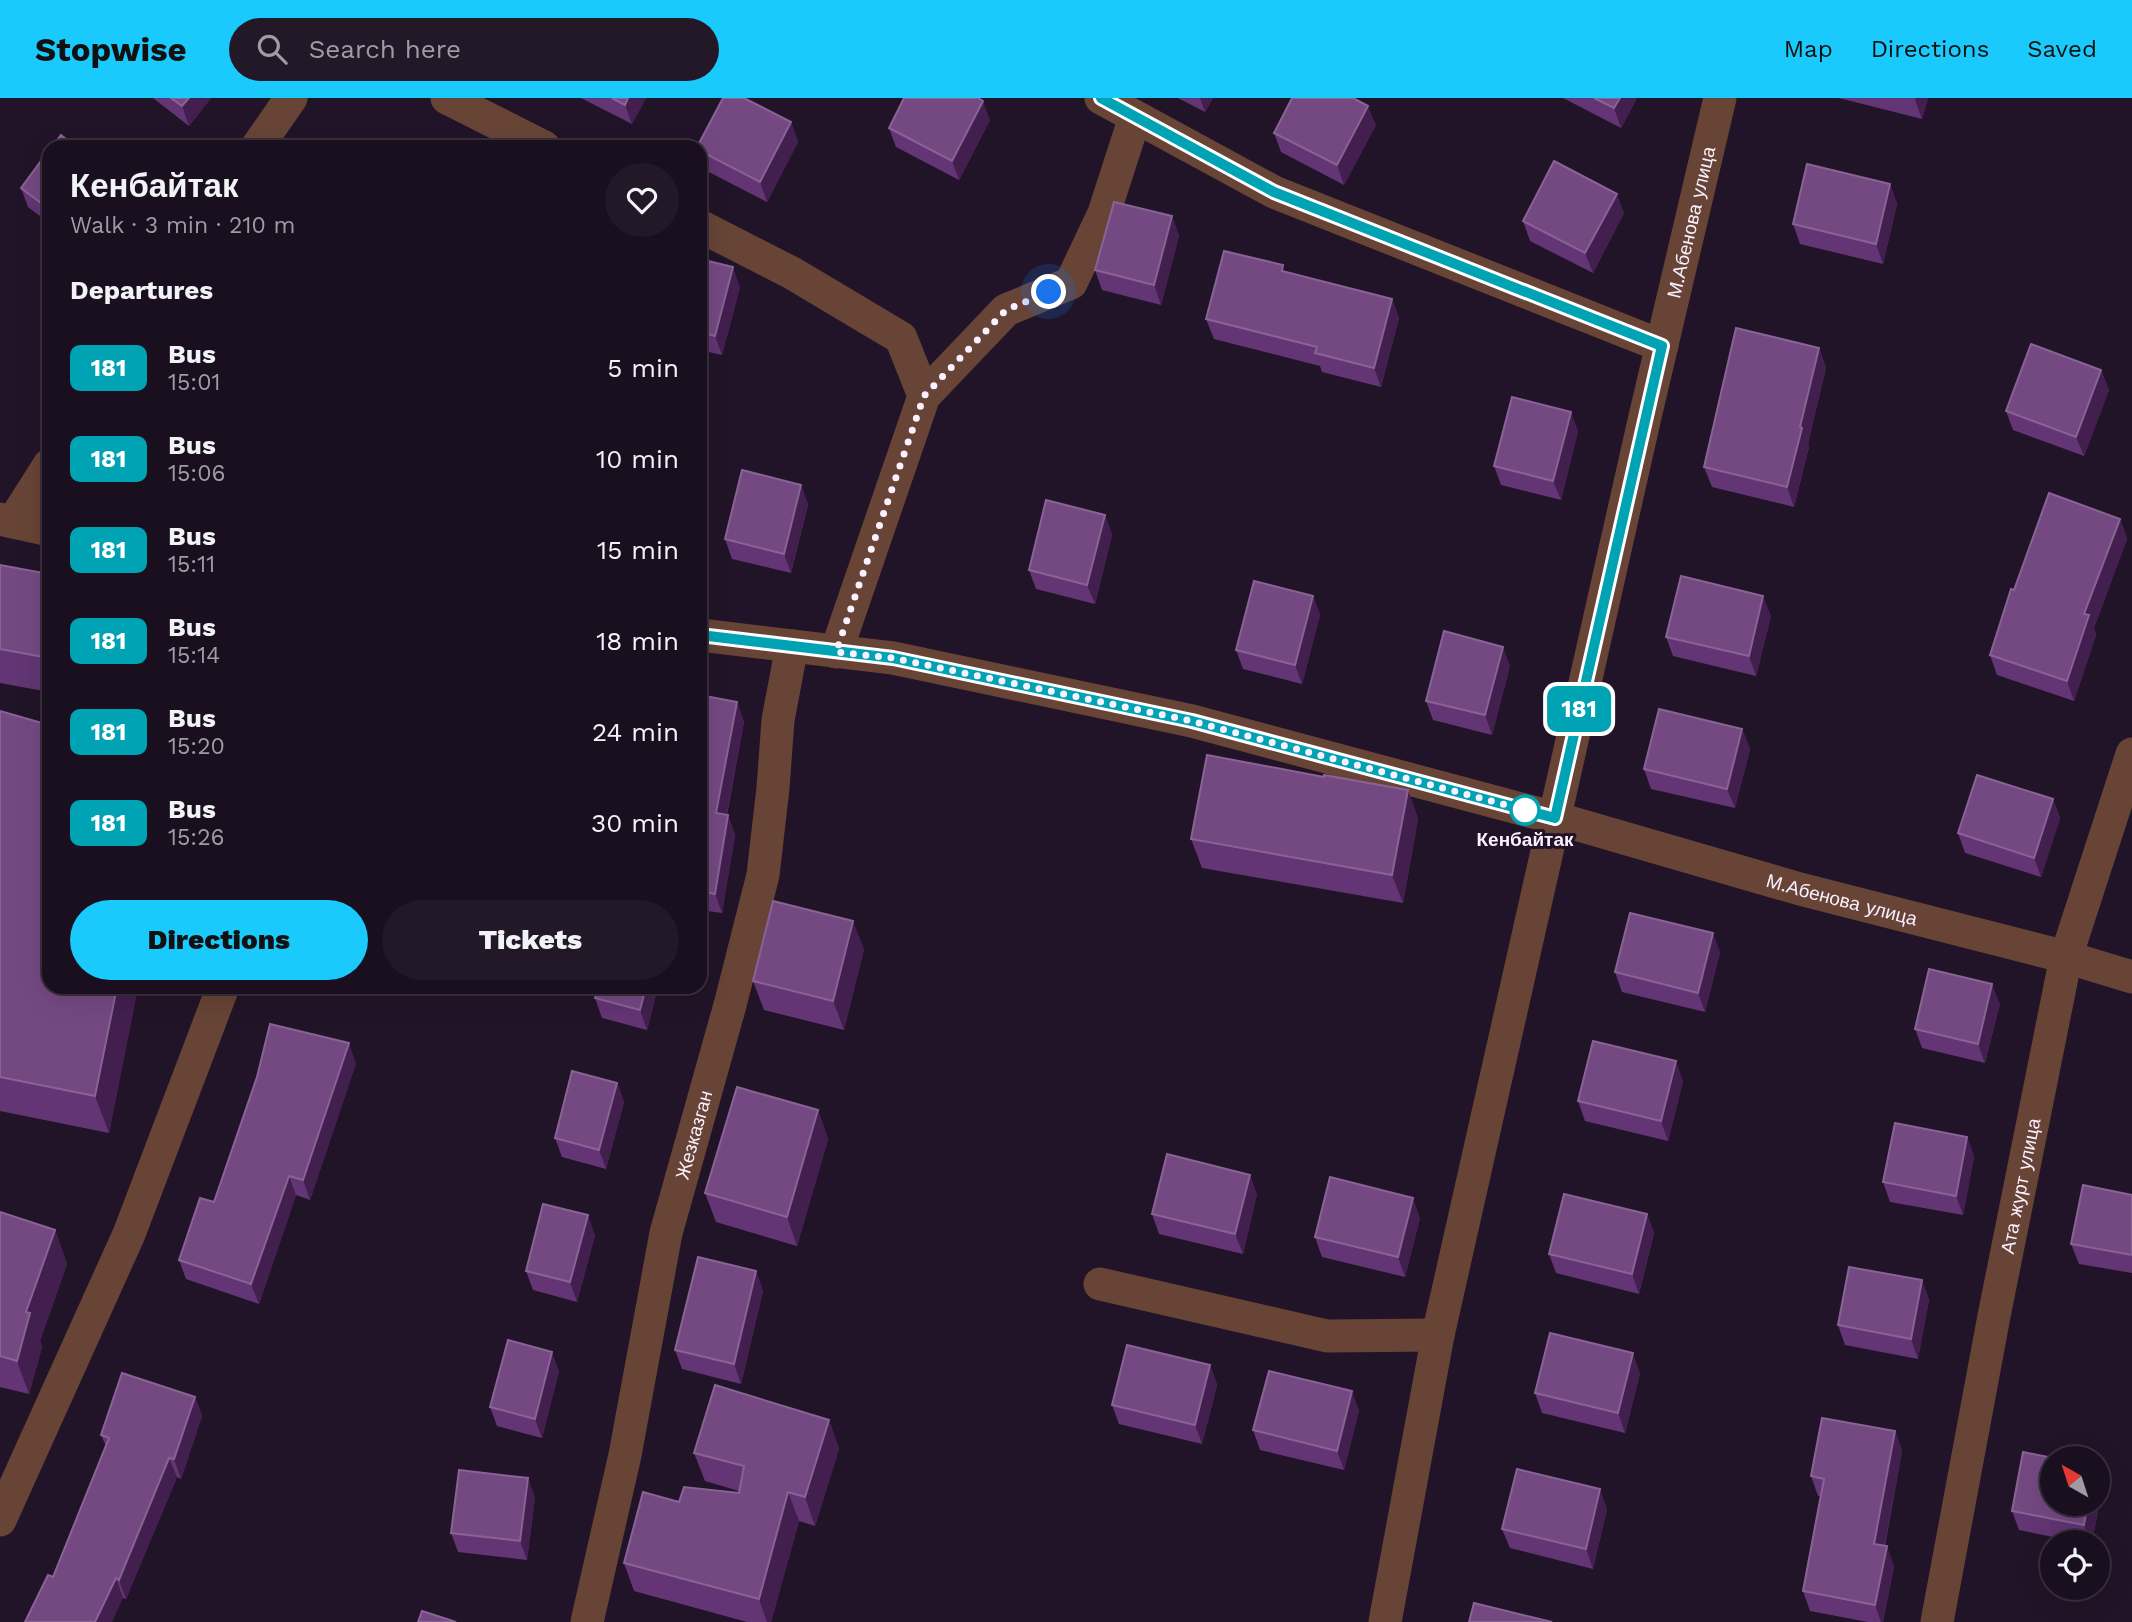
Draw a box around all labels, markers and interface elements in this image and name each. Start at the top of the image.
search box [229,18,719,81]
text: Stopwise [35,30,187,69]
icon: search [253,30,291,68]
text: Search here [309,34,461,64]
text: Map [1784,35,1833,63]
text: Directions [1871,35,1989,63]
text: Saved [2027,35,2097,63]
street label: М.Абенова улица [1662,144,1720,300]
button: heart [605,163,679,237]
text: Кенбайтак [70,166,238,205]
text: Walk · 3 min · 210 m [70,212,296,239]
your location [1031,274,1066,309]
text: Departures [70,275,213,305]
text: Bus [168,339,216,369]
text: 5 min [607,353,679,383]
text: 181 [91,354,126,382]
text: 15:01 [168,369,220,396]
text: Bus [168,430,216,460]
text: 10 min [596,444,679,474]
text: 181 [91,445,126,473]
text: 15:06 [168,460,225,487]
text: Bus [168,521,216,551]
text: 15 min [597,535,679,565]
text: 181 [91,536,126,564]
text: 15:11 [168,551,215,578]
text: Bus [168,612,216,642]
text: 18 min [596,626,679,656]
text: 181 [91,627,126,655]
text: 15:14 [168,642,220,669]
line badge: 181 [1539,686,1619,732]
text: 181 [1561,695,1597,723]
text: Bus [168,703,216,733]
text: 24 min [592,717,679,747]
text: 181 [91,718,126,746]
text: 15:20 [168,733,225,760]
text: Bus [168,794,216,824]
marker: Кенбайтак [1510,795,1540,825]
text: 30 min [591,808,679,838]
text: 181 [91,809,126,837]
text: 15:26 [168,824,225,851]
place label: Кенбайтак [1476,828,1574,851]
street label: М.Абенова улица [1764,868,1920,930]
button: Directions [70,900,368,980]
button: Tickets [382,900,679,980]
street label: Жезказган [670,1088,717,1182]
street label: Ата журт улица [1995,1116,2045,1256]
north arrow [2040,1446,2110,1516]
map controls [2040,1446,2110,1600]
button: locate [2040,1530,2110,1600]

